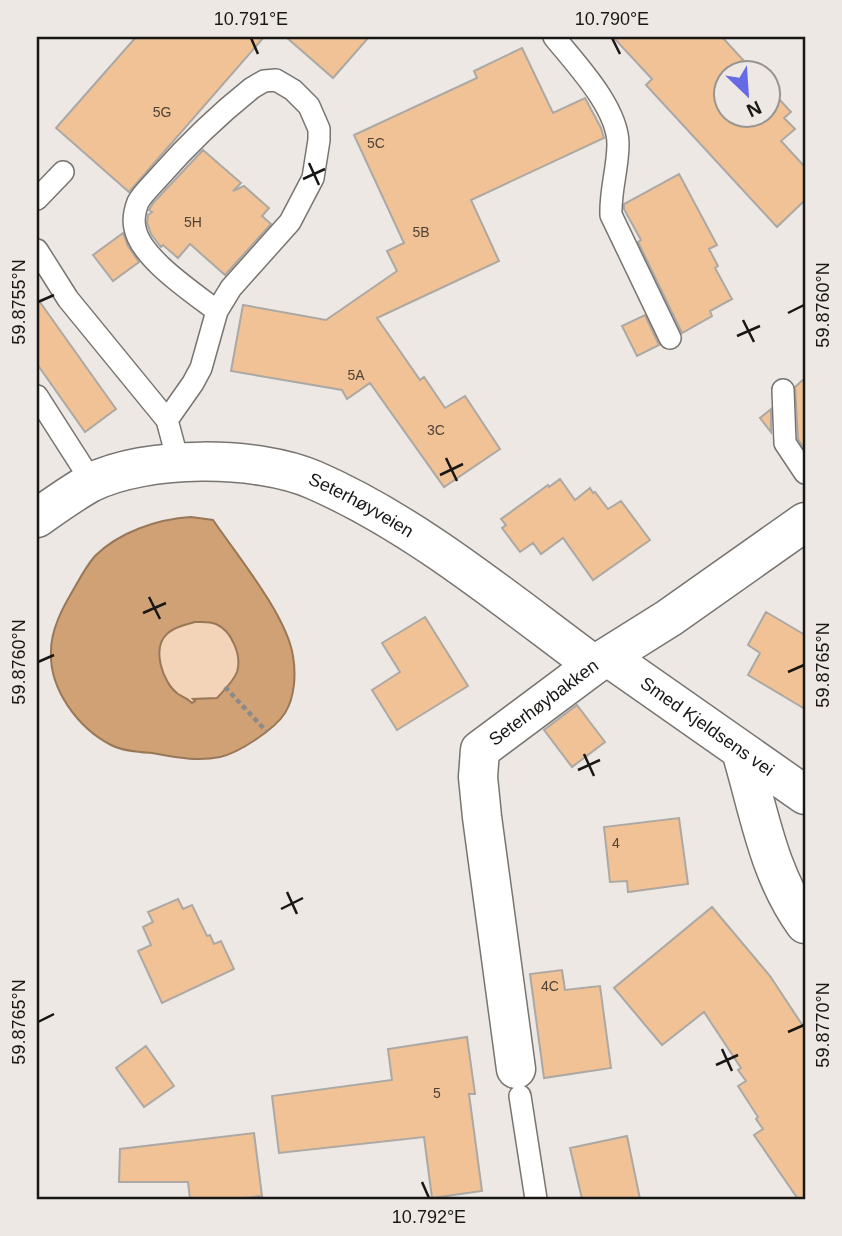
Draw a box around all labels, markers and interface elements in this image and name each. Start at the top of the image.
text: 10.791°E [214,9,288,29]
text: 10.790°E [575,9,649,29]
north arrow [712,60,782,130]
text: N [743,97,765,121]
house number: 5G [153,104,171,120]
house number: 5C [367,135,385,151]
house number: 5H [184,214,202,230]
house number: 5B [412,224,430,240]
text: 59.8755°N [9,259,29,345]
text: 59.8760°N [813,262,833,348]
house number: 5A [347,367,365,383]
house number: 3C [427,422,445,438]
street label: Seterhøyveien [306,469,417,541]
text: 59.8760°N [9,619,29,705]
text: 59.8765°N [813,622,833,708]
street label: Seterhøybakken [485,655,602,750]
street label: Smed Kjeldsens vei [637,673,778,780]
house number: 4 [612,835,620,851]
house number: 4C [541,978,559,994]
text: 59.8765°N [9,979,29,1065]
text: 59.8770°N [813,982,833,1068]
house number: 5 [433,1085,441,1101]
text: 10.792°E [392,1207,466,1227]

